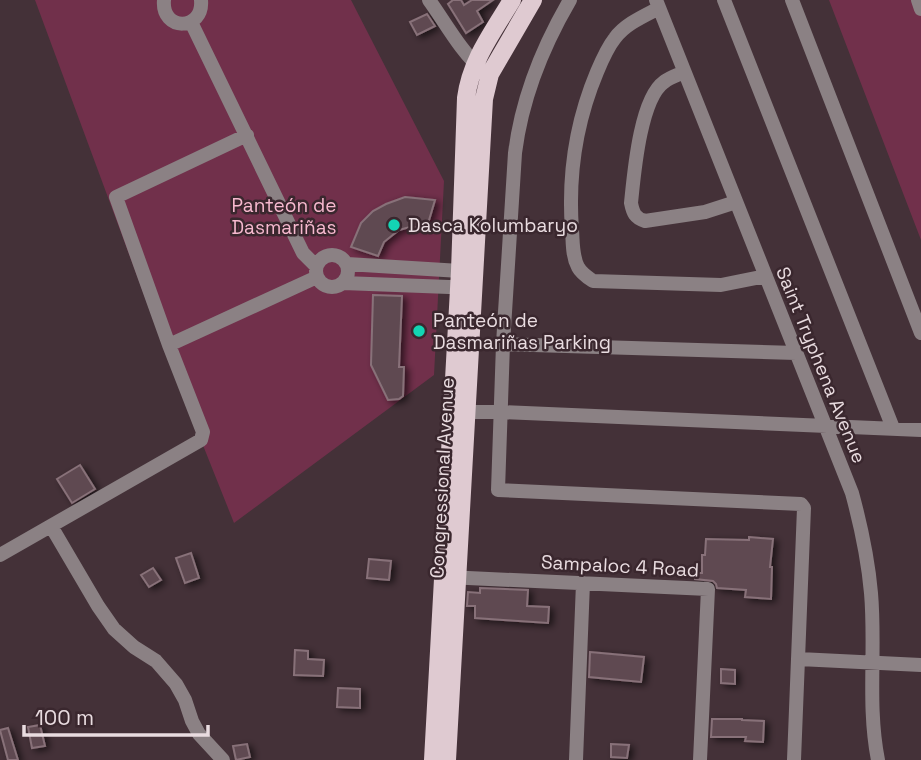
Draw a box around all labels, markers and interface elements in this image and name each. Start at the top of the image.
park label: Panteón de Dasmariñas [231,193,337,240]
place label: Dasca Kolumbaryo [408,213,578,238]
marker: Dasca Kolumbaryo [386,217,402,233]
street label: Saint Tryphena Avenue [770,263,872,467]
place label: Panteón de Dasmariñas Parking [433,308,611,355]
marker: Panteón de Dasmariñas Parking [411,323,427,339]
street label: Congressional Avenue [424,377,460,579]
street label: Sampaloc 4 Road [540,549,700,583]
scale bar [24,694,208,738]
text: 100 m [35,704,94,731]

